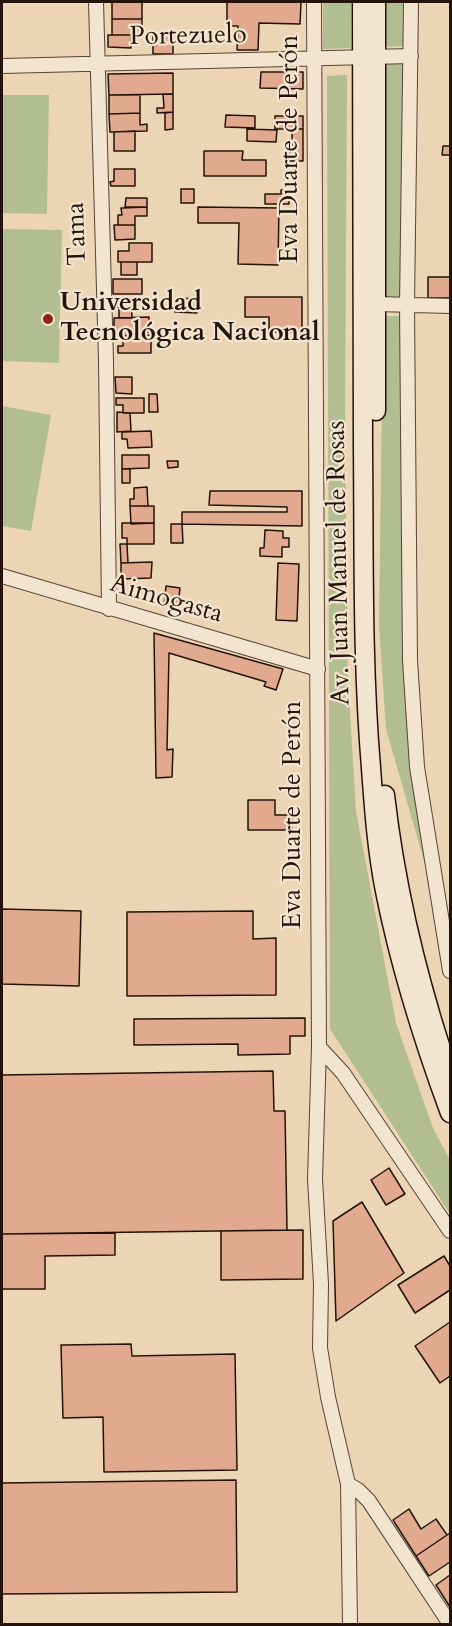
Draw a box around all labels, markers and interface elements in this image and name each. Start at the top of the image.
street label: Portezuelo [129,20,247,54]
street label: Eva Duarte de Perón [275,35,307,263]
street label: Tama [61,202,95,266]
place label: Universidad Tecnológica Nacional [60,288,320,350]
marker: Universidad Tecnológica Nacional [41,312,55,326]
street label: Av. Juan Manuel de Rosas [322,420,358,706]
street label: Aimogasta [106,569,226,631]
street label: Eva Duarte de Perón [278,701,310,929]

